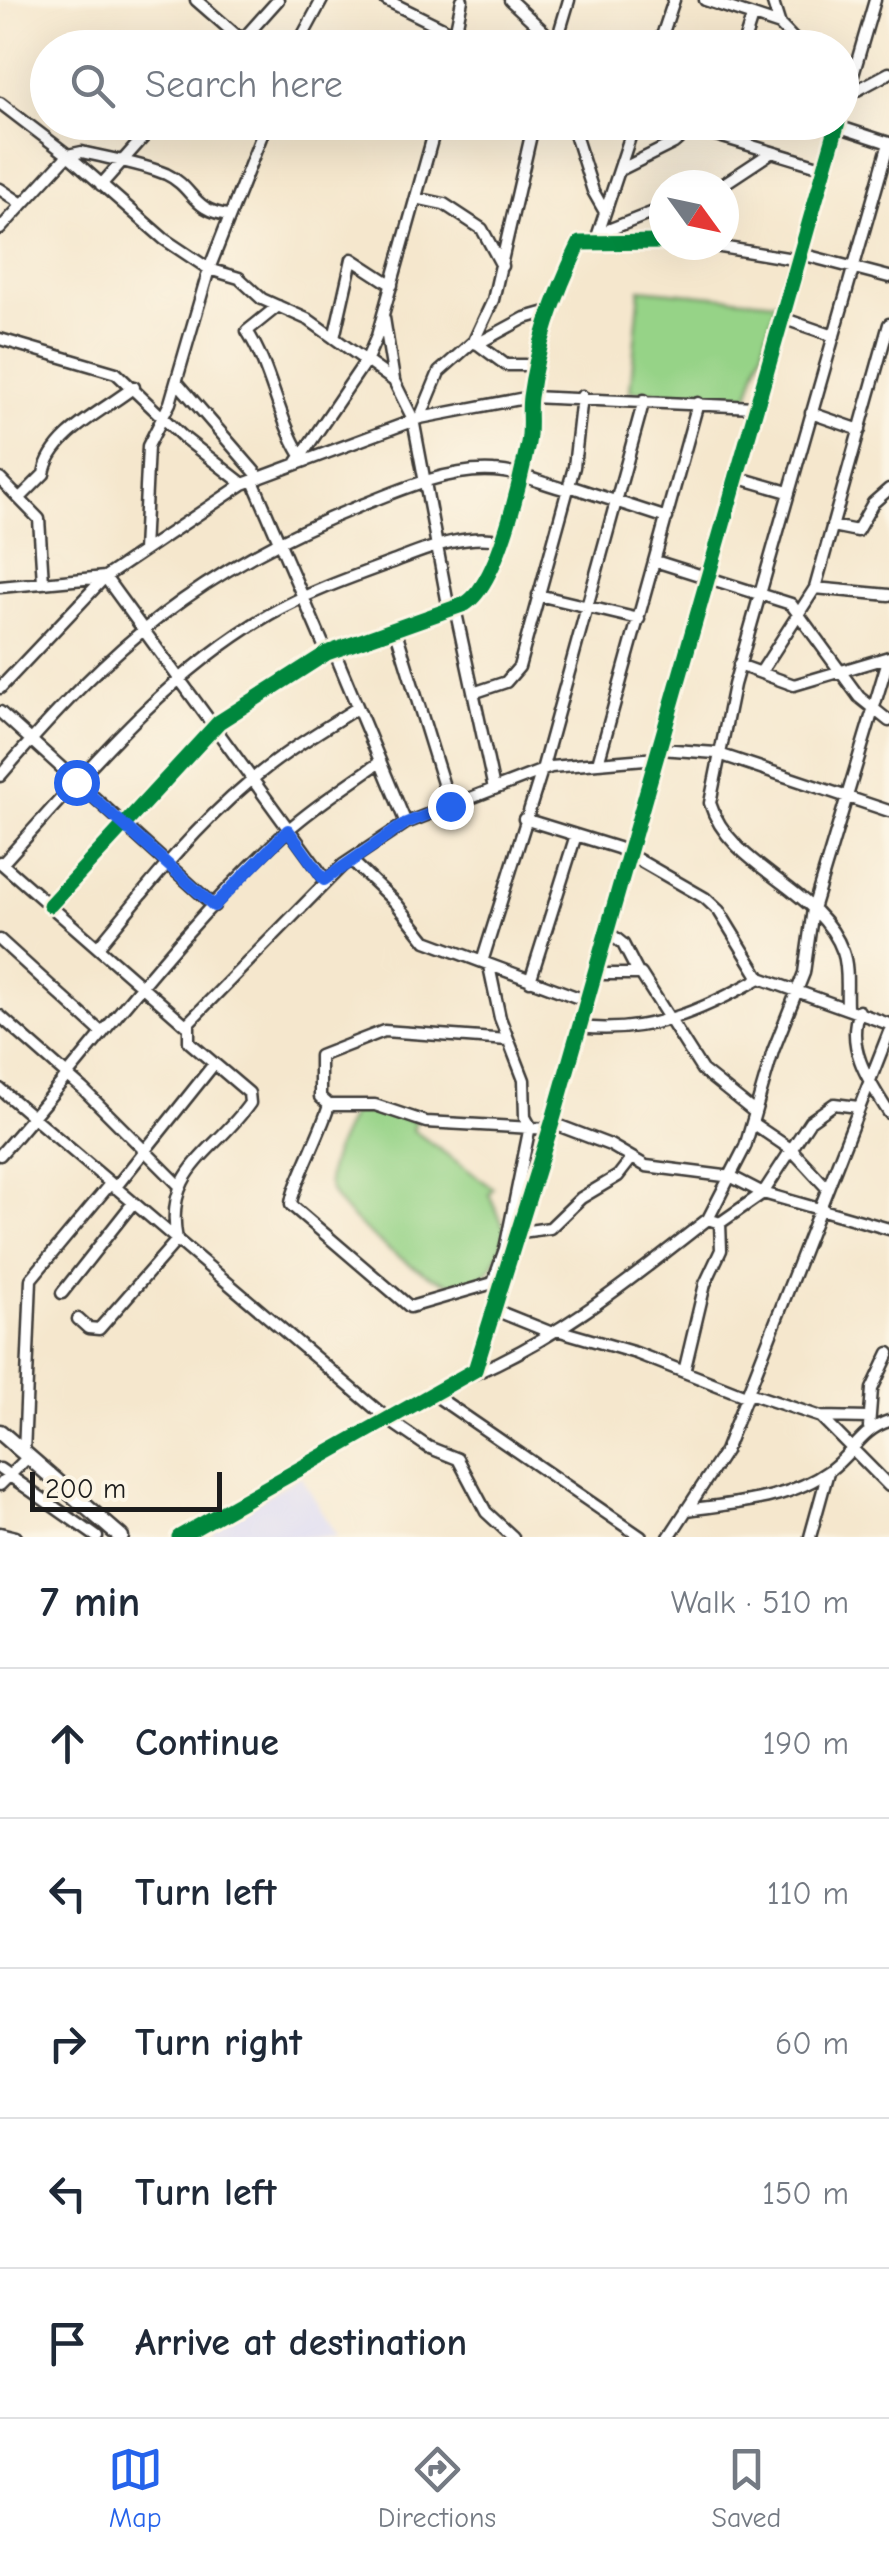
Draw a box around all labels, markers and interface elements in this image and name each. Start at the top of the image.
search box [30,30,859,140]
icon: search [65,58,120,113]
text: Search here [145,63,343,107]
north arrow [649,170,739,260]
route start [54,760,100,806]
route end [428,784,474,830]
scale bar [30,1467,222,1512]
text: 200 m [45,1473,126,1505]
text: 7 min [40,1578,140,1627]
text: Walk · 510 m [671,1584,849,1621]
icon: ahead [40,1716,95,1771]
text: Continue [135,1721,279,1765]
text: 190 m [763,1725,849,1762]
icon: left [40,1866,95,1921]
text: Turn left [135,1871,276,1915]
text: 110 m [767,1875,849,1912]
icon: right [40,2016,95,2071]
text: Turn right [135,2021,302,2065]
text: 60 m [775,2025,849,2062]
icon: left [40,2166,95,2221]
text: Turn left [135,2171,276,2215]
text: 150 m [762,2175,849,2212]
icon: arrive [40,2316,95,2371]
text: Arrive at destination [135,2321,467,2365]
tab: Map [108,2442,163,2534]
tab: Directions [378,2442,496,2534]
tab: Saved [711,2442,781,2534]

